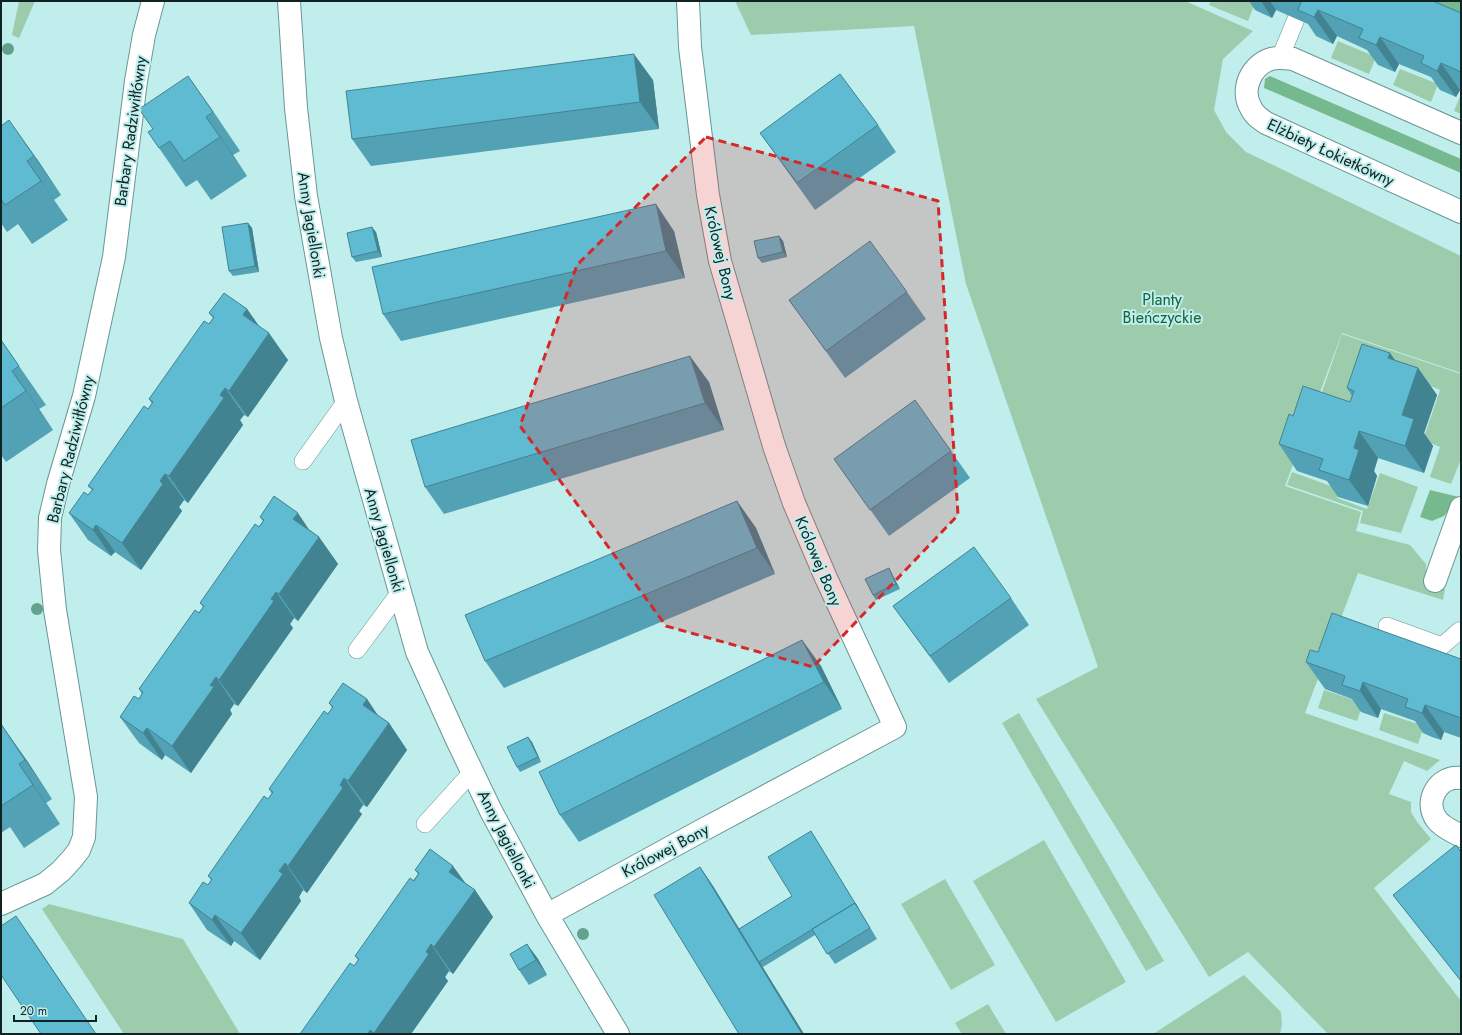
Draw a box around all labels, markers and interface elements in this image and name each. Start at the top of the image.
street label: Barbary Radziwiłłówny [109,54,153,208]
street label: Elżbiety Łokietkówny [1263,113,1399,192]
street label: Anny Jagiellonki [292,170,331,280]
street label: Królowej Bony [699,204,743,303]
park label: Planty Bieńczyckie [1123,288,1201,329]
street label: Barbary Radziwiłłówny [41,372,100,525]
street label: Anny Jagiellonki [359,485,410,595]
street label: Królowej Bony [789,513,848,611]
street label: Anny Jagiellonki [472,786,541,893]
street label: Królowej Bony [617,817,714,883]
scale bar [14,997,96,1023]
text: 20 m [20,1002,47,1020]

